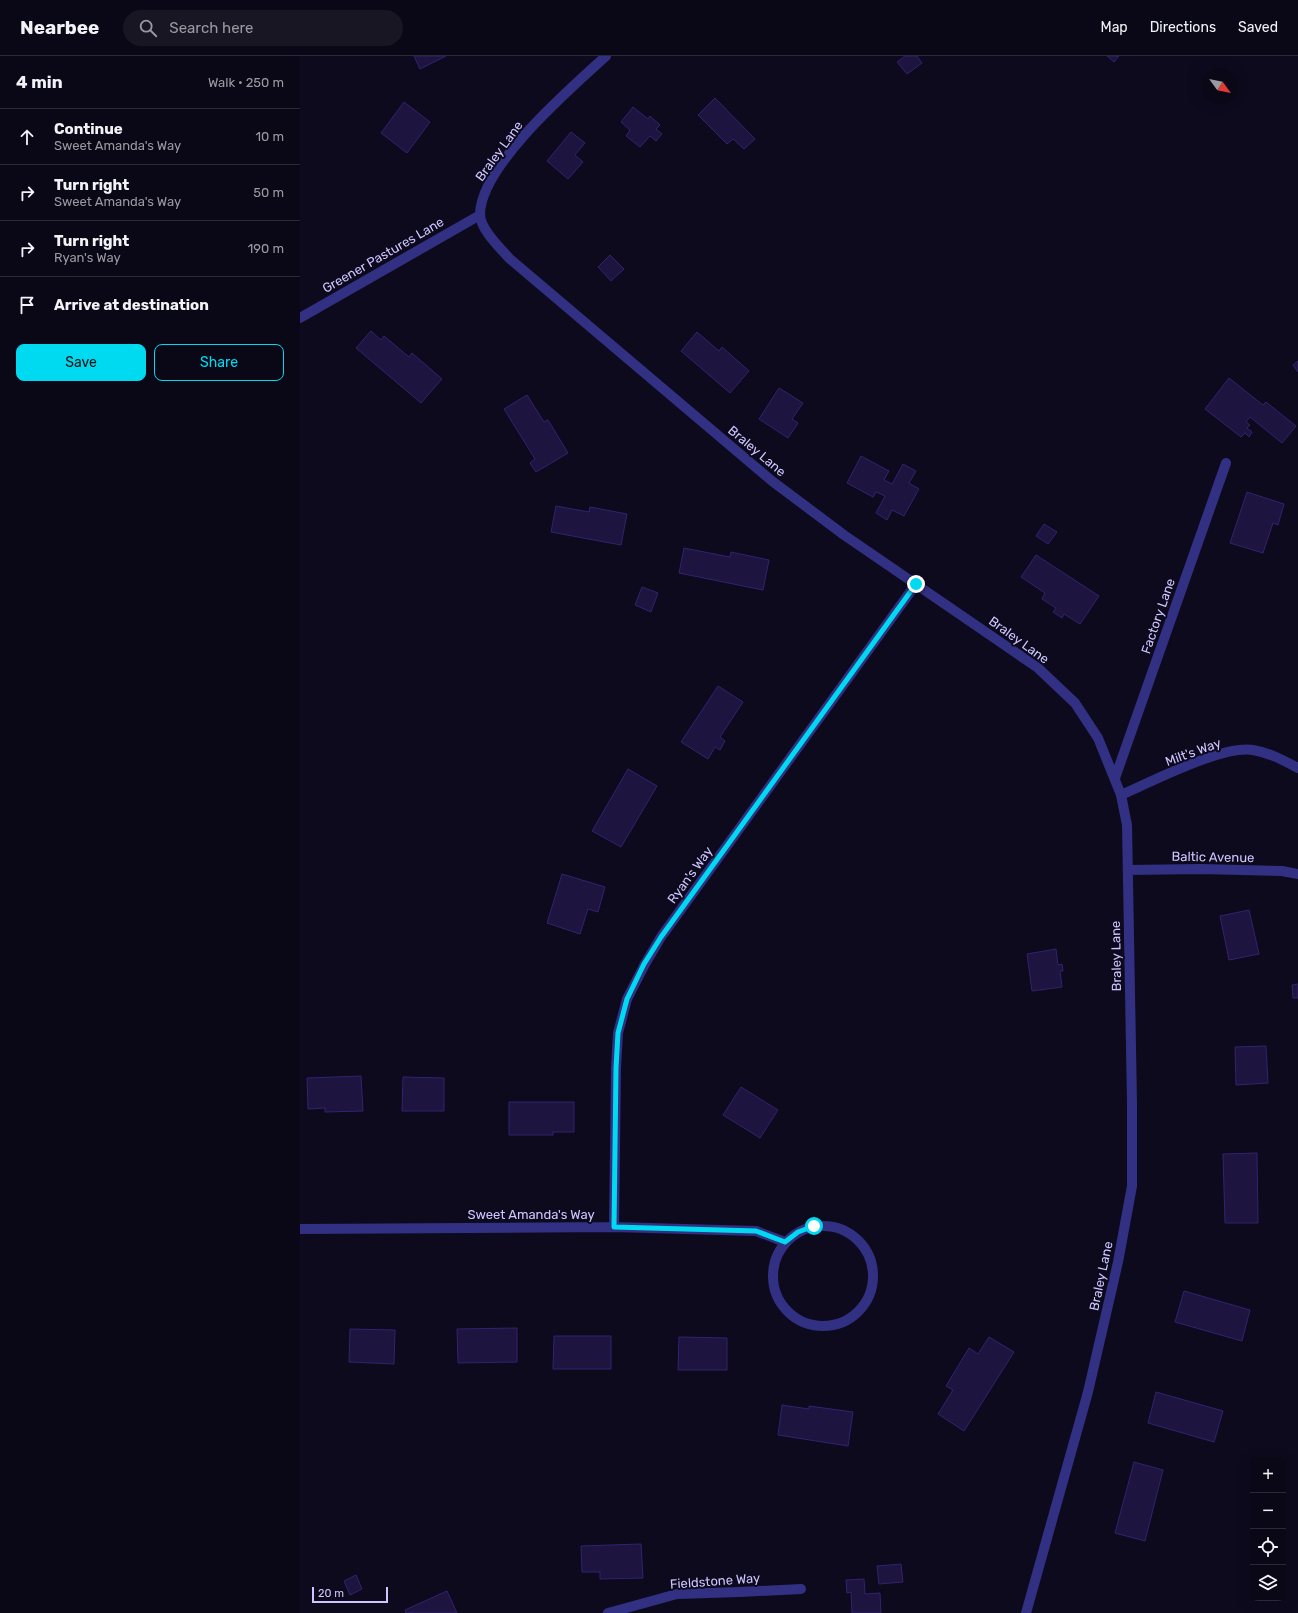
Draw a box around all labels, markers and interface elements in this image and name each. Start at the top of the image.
search box [123,10,403,46]
text: Nearbee [20,16,99,39]
icon: search [137,17,159,39]
text: Search here [169,19,254,37]
text: Map [1101,19,1128,36]
text: Directions [1150,19,1216,36]
text: Saved [1238,19,1278,36]
north arrow [1202,68,1238,104]
text: 4 min [16,72,63,92]
text: Walk · 250 m [208,75,284,90]
street label: Braley Lane [472,118,526,184]
text: Continue [54,120,123,138]
icon: ahead [16,126,38,148]
text: 10 m [255,129,284,144]
text: Sweet Amanda's Way [54,138,181,153]
text: Turn right [54,176,129,194]
icon: right [16,182,38,204]
text: 50 m [253,185,284,200]
text: Sweet Amanda's Way [54,194,181,209]
street label: Greener Pastures Lane [320,214,446,296]
text: Turn right [54,232,129,250]
icon: right [16,238,38,260]
text: 190 m [248,241,284,256]
text: Ryan's Way [54,250,121,265]
icon: arrive [16,294,38,316]
text: Arrive at destination [54,296,209,314]
button: Save [16,344,146,381]
button: Share [154,344,284,381]
street label: Braley Lane [725,423,789,479]
route end [907,575,925,593]
street label: Factory Lane [1138,576,1178,656]
street label: Braley Lane [986,613,1052,667]
street label: Milt's Way [1163,735,1223,769]
street label: Ryan's Way [664,844,716,906]
street label: Baltic Avenue [1171,849,1255,865]
street label: Braley Lane [1108,921,1124,991]
street label: Sweet Amanda's Way [467,1207,595,1222]
route start [805,1217,823,1235]
street label: Braley Lane [1086,1240,1116,1312]
map controls [1250,1457,1286,1601]
button: + [1250,1457,1286,1493]
button: − [1250,1493,1286,1529]
button: locate [1250,1529,1286,1565]
button: layers [1250,1565,1286,1601]
street label: Fieldstone Way [669,1570,761,1592]
scale bar [312,1585,388,1604]
text: 20 m [318,1587,344,1600]

